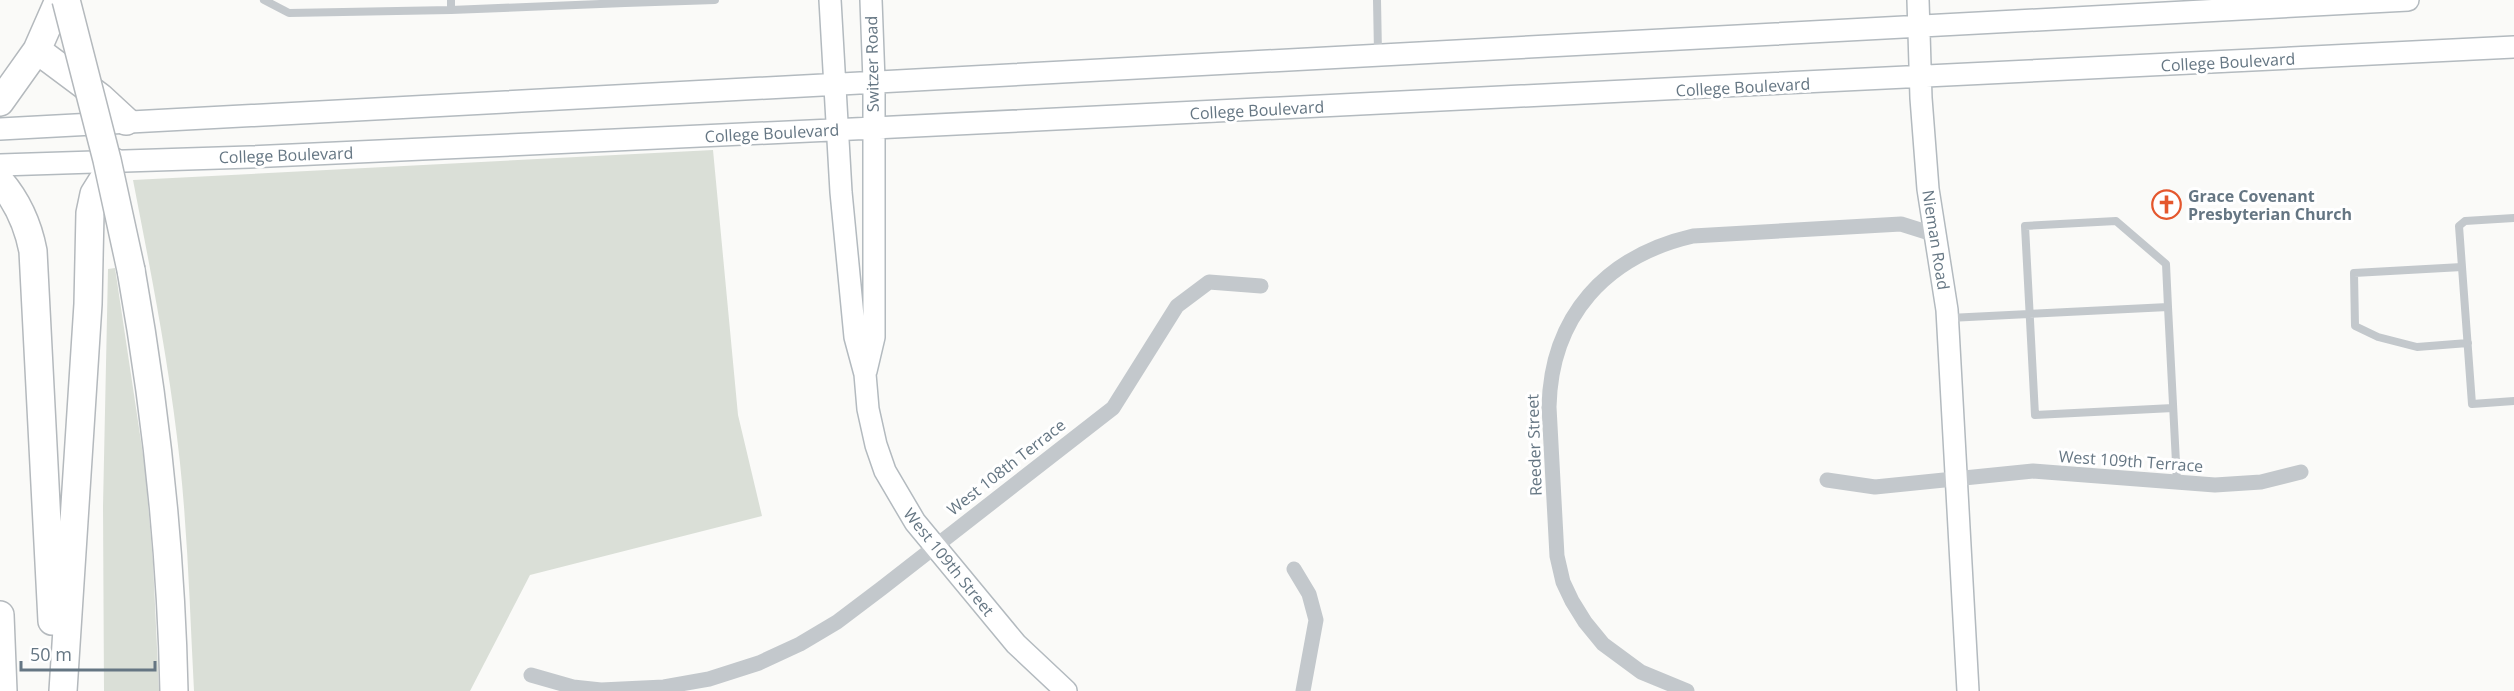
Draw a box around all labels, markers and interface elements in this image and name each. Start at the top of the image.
street label: Switzer Road [860,16,884,112]
street label: College Boulevard [2160,47,2296,77]
street label: College Boulevard [1675,72,1811,102]
street label: College Boulevard [1189,95,1325,125]
street label: College Boulevard [704,118,840,148]
street label: College Boulevard [218,142,354,168]
place label: Grace Covenant Presbyterian Church [2188,185,2352,225]
street label: Nieman Road [1917,188,1955,292]
church icon: Grace Covenant Presbyterian Church [2151,189,2183,221]
street label: Reeder Street [1521,393,1547,496]
street label: West 108th Terrace [942,414,1070,520]
street label: West 109th Terrace [2058,445,2204,477]
street label: West 109th Street [899,503,1000,621]
scale bar [21,634,154,672]
text: 50 m [30,642,72,666]

